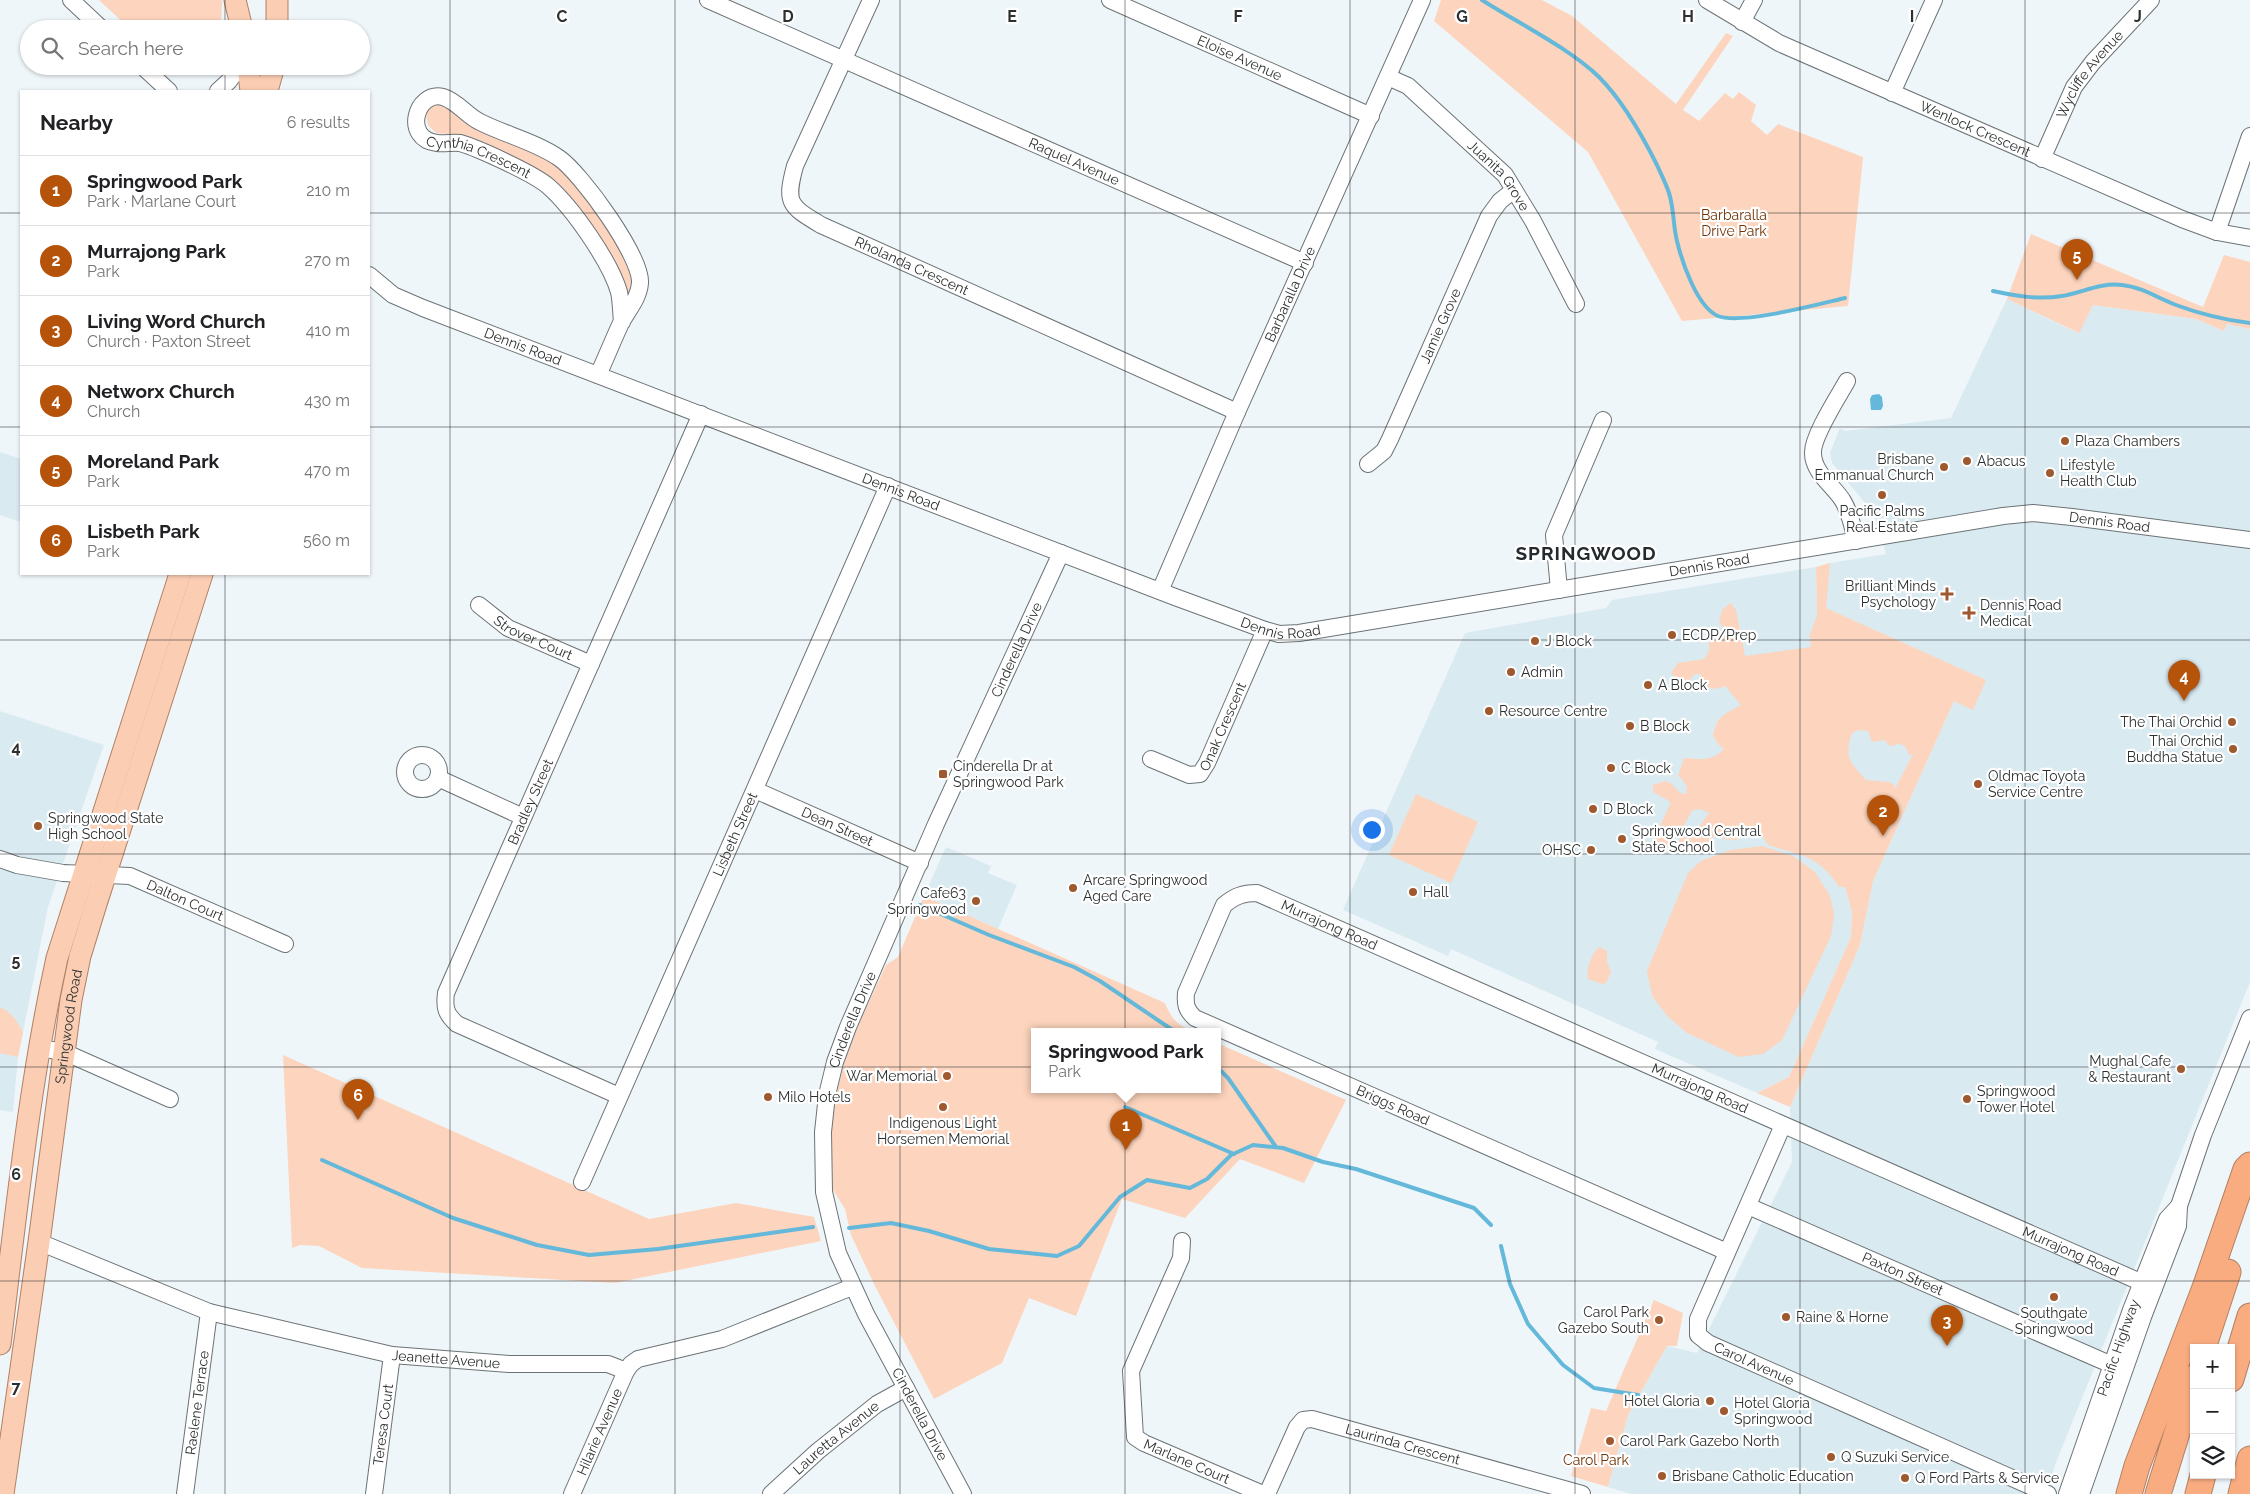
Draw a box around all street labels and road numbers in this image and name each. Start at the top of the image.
street label: Wycliffe Avenue [2053,27,2126,121]
street label: Eloise Avenue [1195,32,1285,83]
street label: Wenlock Crescent [1918,98,2033,160]
street label: Cynthia Crescent [424,133,534,182]
street label: Raquel Avenue [1026,134,1122,188]
street label: Juanita Grove [1465,137,1533,214]
street label: Rholanda Crescent [852,233,971,298]
street label: Barbaralla Drive [1262,244,1318,344]
street label: Jamie Grove [1417,286,1464,366]
street label: Dennis Road [482,324,564,369]
street label: Dennis Road [860,470,942,514]
street label: Dennis Road [2068,509,2151,535]
street label: Dennis Road [1668,550,1751,579]
street label: Cinderella Drive [988,599,1045,700]
street label: Strover Court [491,612,575,663]
street label: Dennis Road [1239,614,1322,642]
street label: Onak Crescent [1196,680,1249,774]
street label: Bradley Street [504,756,556,847]
street label: Lisbeth Street [709,789,761,879]
street label: Dean Street [799,804,876,849]
street label: Dalton Court [144,876,226,924]
street label: Murrajong Road [1279,897,1380,953]
street label: Springwood Road [52,968,85,1085]
street label: Cinderella Drive [826,969,879,1070]
street label: Murrajong Road [1649,1060,1751,1116]
street label: Briggs Road [1354,1082,1432,1128]
street label: Murrajong Road [2020,1223,2121,1280]
street label: Paxton Street [1860,1249,1946,1298]
street label: Pacific Highway [2094,1296,2143,1398]
street label: Carol Avenue [1712,1339,1797,1388]
street label: Jeanette Avenue [391,1347,501,1371]
street label: Raelene Terrace [182,1350,212,1456]
street label: Cinderella Drive [889,1365,951,1463]
street label: Teresa Court [370,1383,396,1466]
street label: Hilarie Avenue [573,1386,625,1478]
street label: Lauretta Avenue [790,1398,882,1478]
street label: Laurinda Crescent [1344,1421,1462,1468]
street label: Marlane Court [1141,1436,1232,1487]

